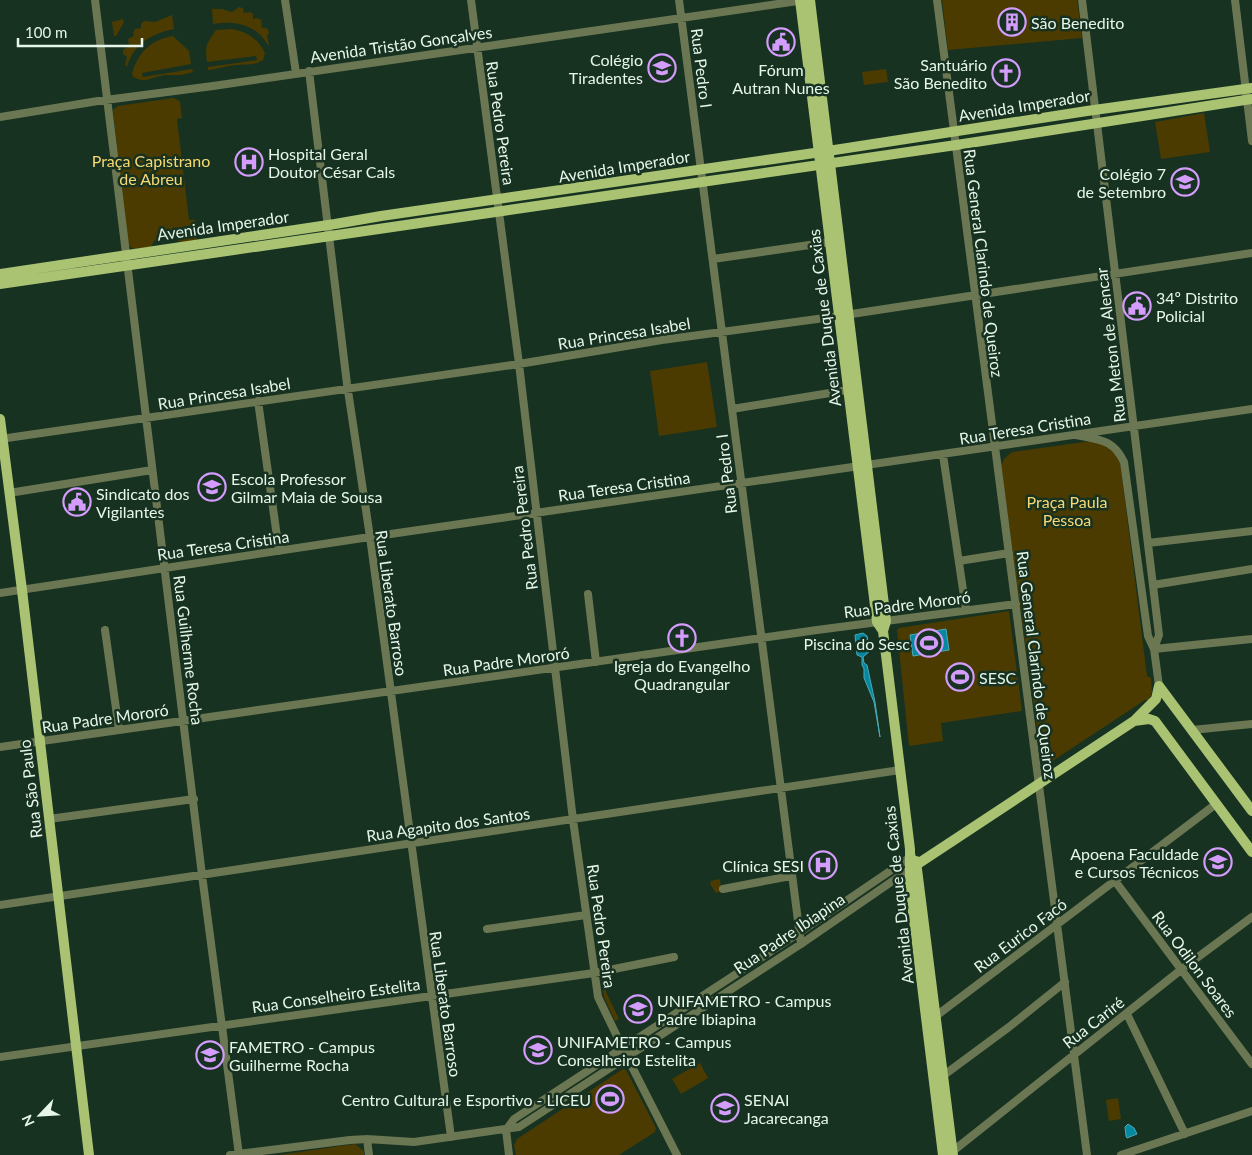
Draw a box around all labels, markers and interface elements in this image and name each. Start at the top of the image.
building icon: São Benedito [997,7,1027,37]
place label: São Benedito [1031,13,1124,32]
scale bar [18,15,141,47]
street label: Avenida Tristão Gonçalves [309,22,493,66]
text: 100 m [25,23,67,41]
street label: Rua Pedro I [688,27,716,109]
public building icon: Fórum Autran Nunes [766,27,796,57]
place label: Colégio Tiradentes [569,50,643,87]
school or university icon: Colégio Tiradentes [647,53,677,83]
place label: Santuário São Benedito [894,55,987,92]
church icon: Santuário São Benedito [991,58,1021,88]
street label: Rua Pedro Pereira [483,60,519,186]
place label: Fórum Autran Nunes [732,60,830,97]
street label: Avenida Imperador [957,85,1091,125]
place label: Hospital Geral Doutor César Cals [268,144,395,181]
street label: Avenida Imperador [557,146,691,186]
hospital icon: Hospital Geral Doutor César Cals [234,147,264,177]
street label: Rua General Clarindo de Queiroz [961,148,1007,378]
park label: Praça Capistrano de Abreu [92,151,210,188]
place label: Colégio 7 de Setembro [1077,164,1166,201]
school or university icon: Colégio 7 de Setembro [1170,167,1200,197]
street label: Avenida Imperador [156,206,290,244]
street label: Avenida Duque de Caxias [804,228,844,408]
street label: Rua Meton de Alencar [1091,266,1129,423]
place label: 34º Distrito Policial [1156,288,1238,325]
public building icon: 34º Distrito Policial [1122,291,1152,321]
street label: Rua Princesa Isabel [556,313,692,353]
street label: Rua Princesa Isabel [156,373,292,413]
street label: Rua Teresa Cristina [958,408,1092,448]
street label: Rua Pedro I [712,433,740,515]
street label: Rua Pedro Pereira [507,465,541,591]
street label: Rua Teresa Cristina [557,467,691,505]
place label: Escola Professor Gilmar Maia de Sousa [231,469,382,506]
school or university icon: Escola Professor Gilmar Maia de Sousa [197,472,227,502]
place label: Sindicato dos Vigilantes [96,484,190,521]
public building icon: Sindicato dos Vigilantes [62,487,92,517]
park label: Praça Paula Pessoa [1027,492,1107,529]
street label: Rua Teresa Cristina [156,526,290,564]
street label: Rua Liberato Barroso [372,529,412,677]
street label: Rua General Clarindo de Queiroz [1014,550,1060,780]
street label: Rua Guilherme Rocha [170,574,208,726]
street label: Rua Padre Mororó [842,587,972,621]
church icon: Igreja do Evangelho Quadrangular [667,623,697,653]
sports icon: Piscina do Sesc [914,628,944,658]
place label: Piscina do Sesc [803,634,910,653]
street label: Rua Padre Mororó [441,643,571,679]
place label: Igreja do Evangelho Quadrangular [614,656,750,693]
sports icon: SESC [945,662,975,692]
place label: SESC [979,668,1017,687]
street label: Rua Padre Mororó [40,700,170,736]
street label: Rua São Paulo [15,738,45,840]
street label: Rua Agapito dos Santos [365,803,531,845]
street label: Avenida Duque de Caxias [879,805,917,985]
place label: Apoena Faculdade e Cursos Técnicos [1070,844,1199,881]
school or university icon: Apoena Faculdade e Cursos Técnicos [1203,847,1233,877]
hospital icon: Clínica SESI [808,850,838,880]
place label: Clínica SESI [722,856,804,875]
street label: Rua Pedro Pereira [584,863,620,989]
street label: Rua Padre Ibiapina [730,889,848,977]
street label: Rua Eurico Facó [970,894,1070,976]
street label: Rua Odilon Soares [1149,907,1241,1021]
street label: Rua Liberato Barroso [426,930,466,1078]
street label: Rua Conselheiro Estelita [251,974,421,1016]
place label: UNIFAMETRO - Campus Padre Ibiapina [657,991,832,1028]
street label: Rua Cariré [1058,992,1128,1052]
school or university icon: UNIFAMETRO - Campus Padre Ibiapina [623,994,653,1024]
place label: UNIFAMETRO - Campus Conselheiro Estelita [557,1032,732,1069]
school or university icon: UNIFAMETRO - Campus Conselheiro Estelita [523,1035,553,1065]
place label: FAMETRO - Campus Guilherme Rocha [229,1037,375,1074]
school or university icon: FAMETRO - Campus Guilherme Rocha [195,1040,225,1070]
sports icon: Centro Cultural e Esportivo - LICEU [595,1084,625,1114]
north arrow [15,1090,65,1140]
place label: Centro Cultural e Esportivo - LICEU [341,1090,591,1109]
place label: SENAI Jacarecanga [744,1090,829,1127]
school or university icon: SENAI Jacarecanga [710,1093,740,1123]
text: N [18,1112,38,1129]

